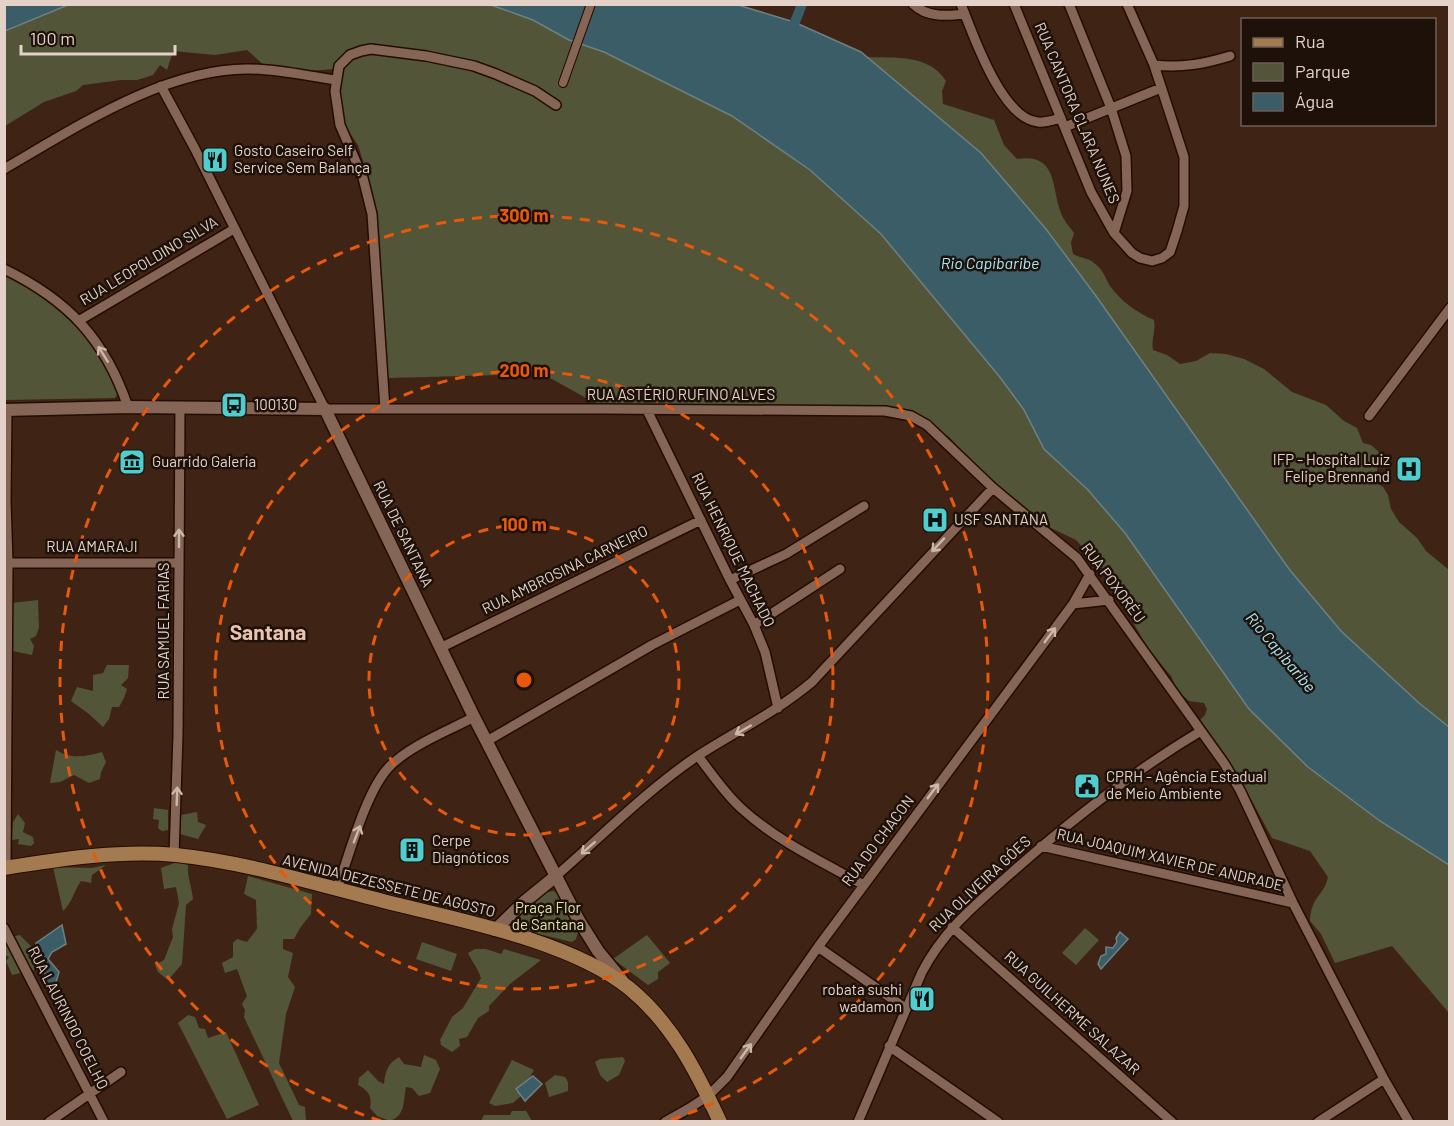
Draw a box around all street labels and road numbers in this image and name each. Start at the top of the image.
street label: RUA CANTORA CLARA NUNES [1032,19,1124,206]
street label: RUA LEOPOLDINO SILVA [76,212,221,308]
street label: RUA ASTÉRIO RUFINO ALVES [587,385,775,403]
street label: RUA HENRIQUE MACHADO [689,469,779,630]
street label: RUA DE SANTANA [370,477,437,590]
street label: RUA AMBROSINA CARNEIRO [479,521,650,617]
street label: RUA AMARAJI [46,537,138,555]
street label: RUA POXORÉU [1078,539,1150,626]
street label: RUA SAMUEL FARIAS [154,562,172,700]
street label: RUA DO CHACON [837,791,917,889]
street label: RUA JOAQUIM XAVIER DE ANDRADE [1055,824,1285,894]
street label: RUA OLIVEIRA GÓES [925,832,1034,935]
street label: AVENIDA DEZESSETE DE AGOSTO [281,850,497,920]
street label: RUA LAURINDO COELHO [25,943,113,1092]
street label: RUA GUILHERME SALAZAR [1001,947,1144,1078]

